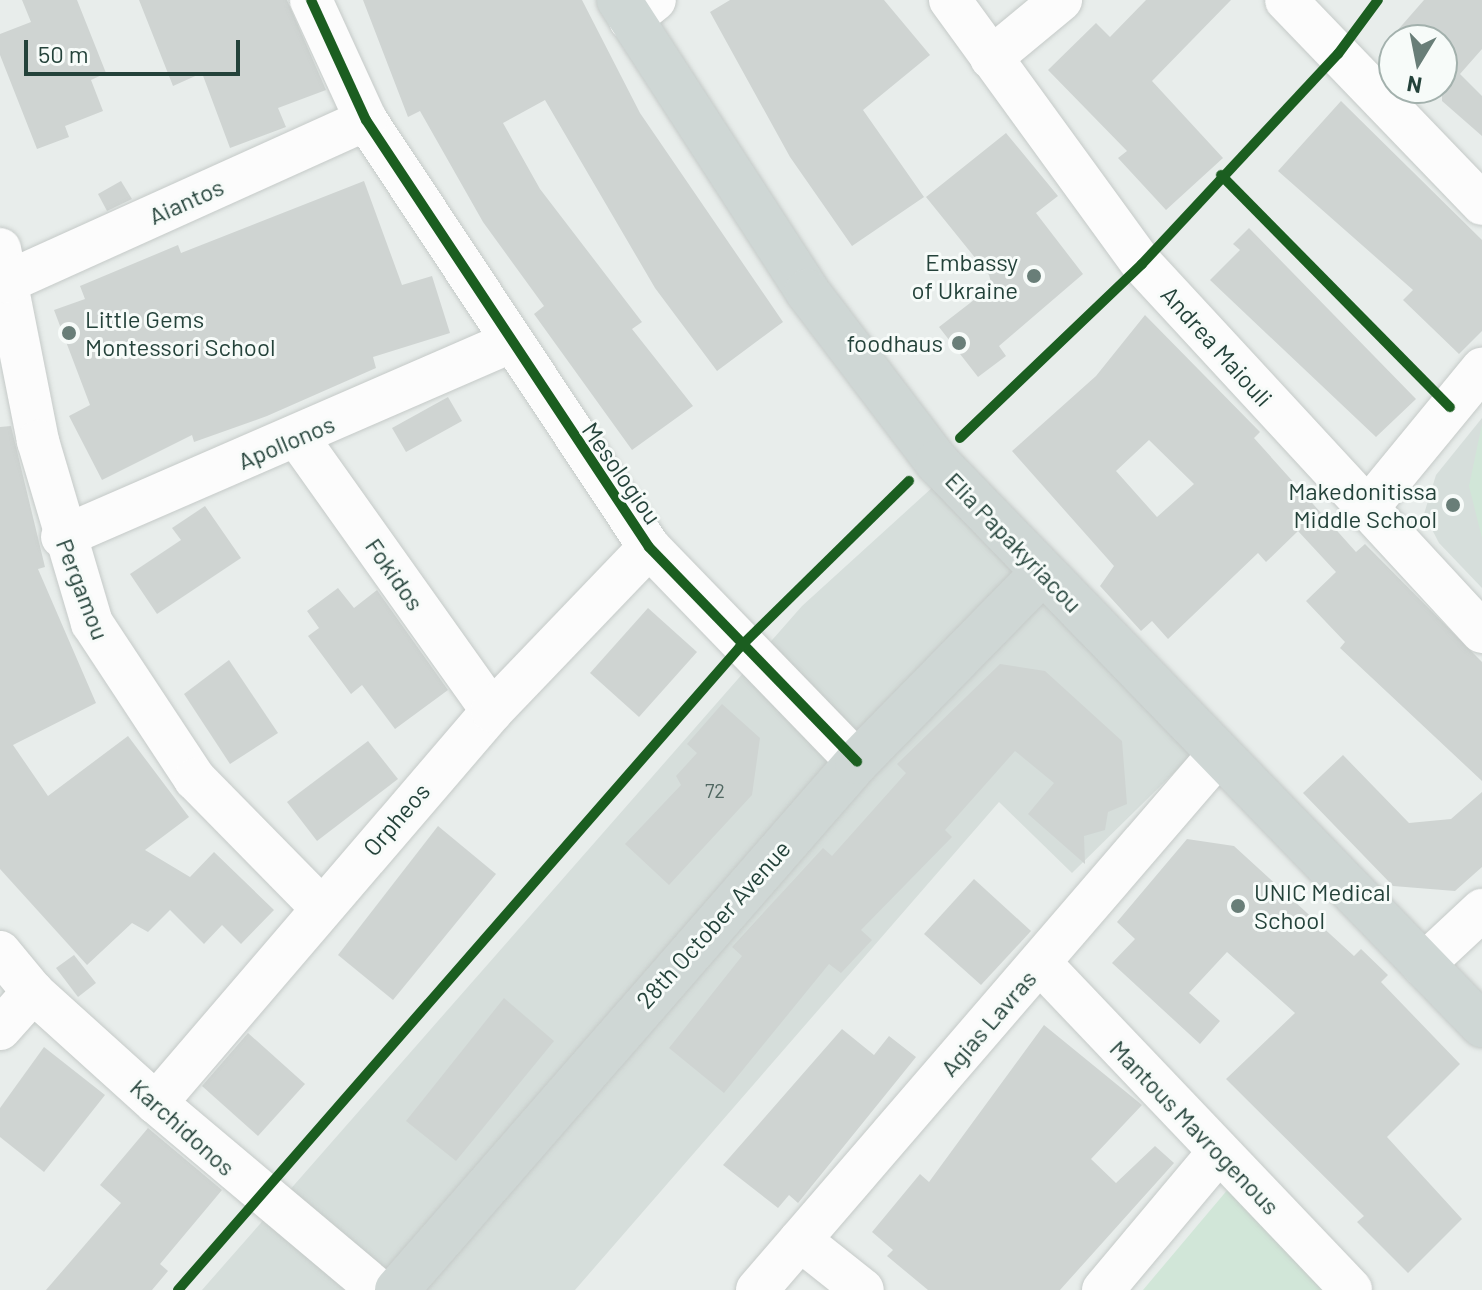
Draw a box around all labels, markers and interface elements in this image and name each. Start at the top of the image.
scale bar [28,24,244,74]
north arrow [1378,24,1458,104]
text: 50 m [38,39,89,68]
text: N [1405,72,1424,100]
street label: Aiantos [144,172,228,230]
place label: Embassy of Ukraine [912,248,1018,304]
marker: Embassy of Ukraine [1025,267,1043,285]
street label: Andrea Maiouli [1155,280,1279,412]
place label: Little Gems Montessori School [85,305,276,361]
marker: Little Gems Montessori School [60,324,78,342]
place label: foodhaus [847,329,943,357]
marker: foodhaus [950,334,968,352]
street label: Apollonos [233,409,339,475]
street label: Mesologiou [576,416,668,530]
street label: Elia Papakyriacou [940,466,1088,618]
place label: Makedonitissa Middle School [1288,477,1437,533]
marker: Makedonitissa Middle School [1444,496,1462,514]
street label: Fokidos [360,532,430,616]
street label: Pergamou [51,534,115,644]
street label: Orpheos [357,777,435,861]
house number: 72 [705,778,725,802]
street label: 28th October Avenue [630,834,796,1014]
place label: UNIC Medical School [1254,878,1391,934]
marker: UNIC Medical School [1229,897,1247,915]
street label: Agias Lavras [934,964,1042,1082]
street label: Mantous Mavrogenous [1104,1034,1286,1220]
street label: Karchidonos [125,1073,241,1181]

